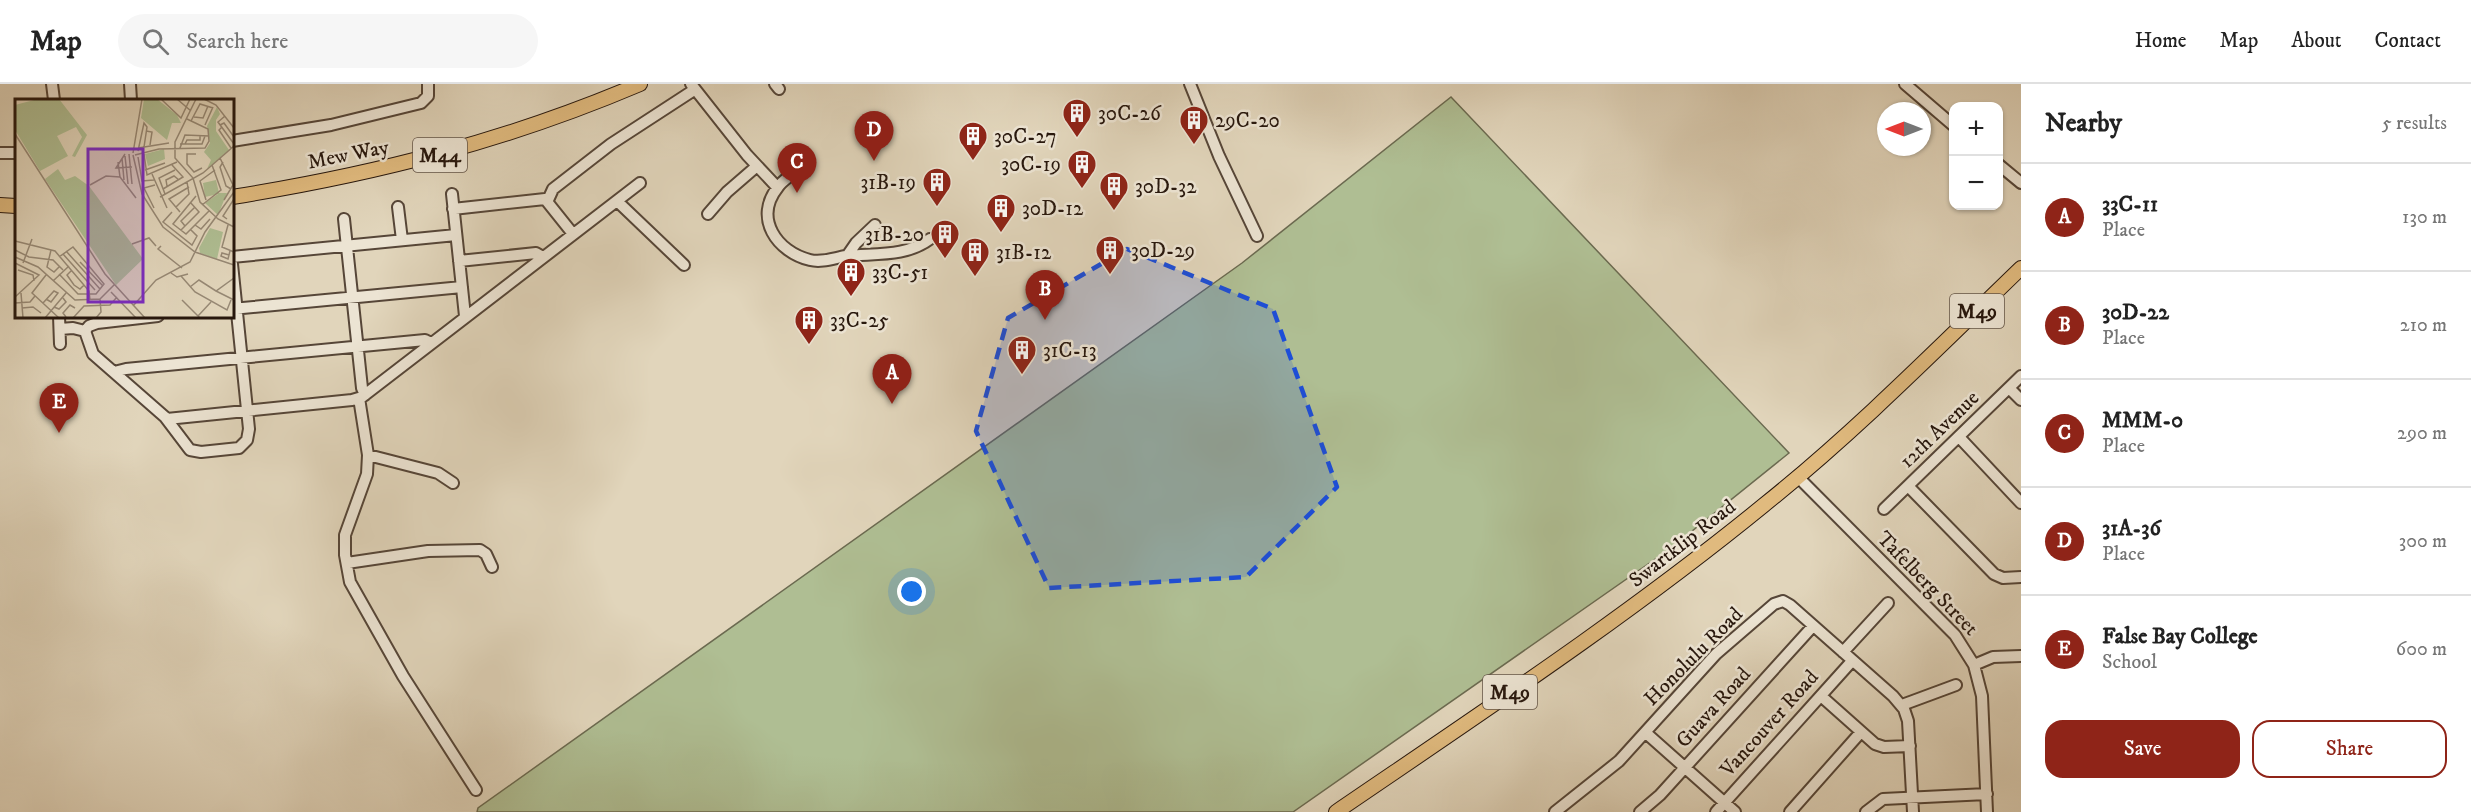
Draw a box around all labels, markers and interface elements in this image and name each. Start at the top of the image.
search box [118,14,538,68]
text: Map [30,24,82,59]
icon: search [139,25,172,58]
text: Search here [187,28,288,55]
text: Home [2135,28,2187,54]
text: Map [2220,28,2258,54]
text: About [2291,28,2342,54]
text: Contact [2375,28,2441,54]
building icon: 30C-26 [1061,97,1093,139]
inset map [15,99,234,318]
place label: 30C-26 [1098,101,1162,127]
north arrow [1877,102,1931,156]
map controls [1949,102,2003,210]
button: + [1949,102,2003,156]
building icon: 29C-20 [1178,104,1210,146]
text: Nearby [2045,107,2122,140]
place label: 29C-20 [1215,108,1280,134]
text: 5 results [2382,111,2447,136]
pin: D [854,112,894,161]
building icon: 30C-27 [957,120,989,162]
place label: 30C-27 [994,124,1057,150]
street label: Mew Way [305,134,392,176]
road number: M44 [413,138,467,172]
pin: C [778,144,816,193]
building icon: 30C-19 [1066,148,1098,190]
place label: 30C-19 [1001,152,1061,178]
button: − [1949,156,2003,210]
building icon: 31B-19 [921,166,953,208]
place label: 31B-19 [861,170,916,196]
building icon: 30D-32 [1098,170,1130,212]
place label: 30D-32 [1135,174,1197,200]
text: 33C-11 [2102,191,2158,218]
building icon: 30D-12 [985,192,1017,234]
place label: 30D-12 [1022,196,1084,222]
text: A [2058,205,2071,230]
text: 130 m [2402,205,2447,230]
building icon: 31B-20 [929,218,961,260]
text: Place [2102,218,2145,243]
place label: 31B-20 [865,222,924,248]
building icon: 30D-29 [1094,234,1126,276]
building icon: 31B-12 [959,236,991,278]
place label: 30D-29 [1131,238,1195,264]
place label: 31B-12 [996,240,1052,266]
building icon: 33C-51 [835,256,867,298]
place label: 33C-51 [872,260,928,286]
pin: B [1026,270,1064,320]
road number: M49 [1950,294,2004,328]
text: 30D-22 [2102,299,2169,326]
building icon: 33C-25 [793,304,825,346]
place label: 33C-25 [830,308,889,334]
text: B [2058,313,2071,338]
text: 210 m [2400,313,2447,338]
text: Place [2102,326,2145,351]
building icon: 31C-13 [1006,334,1038,376]
place label: 31C-13 [1043,338,1097,364]
pin: A [872,354,912,404]
pin: E [40,384,78,433]
street label: 12th Avenue [1894,385,1985,474]
text: MMM-0 [2102,407,2183,434]
text: C [2058,421,2071,446]
text: 290 m [2397,421,2447,446]
text: Place [2102,434,2145,459]
street label: Swartklip Road [1624,494,1742,594]
text: 31A-36 [2102,515,2161,542]
street label: Tafelberg Street [1871,526,1984,642]
text: D [2057,529,2072,554]
text: 300 m [2399,529,2447,554]
text: Place [2102,542,2145,567]
your location [897,577,926,606]
street label: Honolulu Road [1639,601,1749,712]
text: False Bay College [2102,623,2258,650]
text: E [2057,637,2072,662]
text: 600 m [2396,637,2447,662]
text: School [2102,650,2157,675]
street label: Guava Road [1671,661,1757,753]
street label: Vancouver Road [1714,664,1825,783]
road number: M49 [1483,675,1537,709]
button: Save [2045,720,2240,778]
button: Share [2252,720,2447,778]

